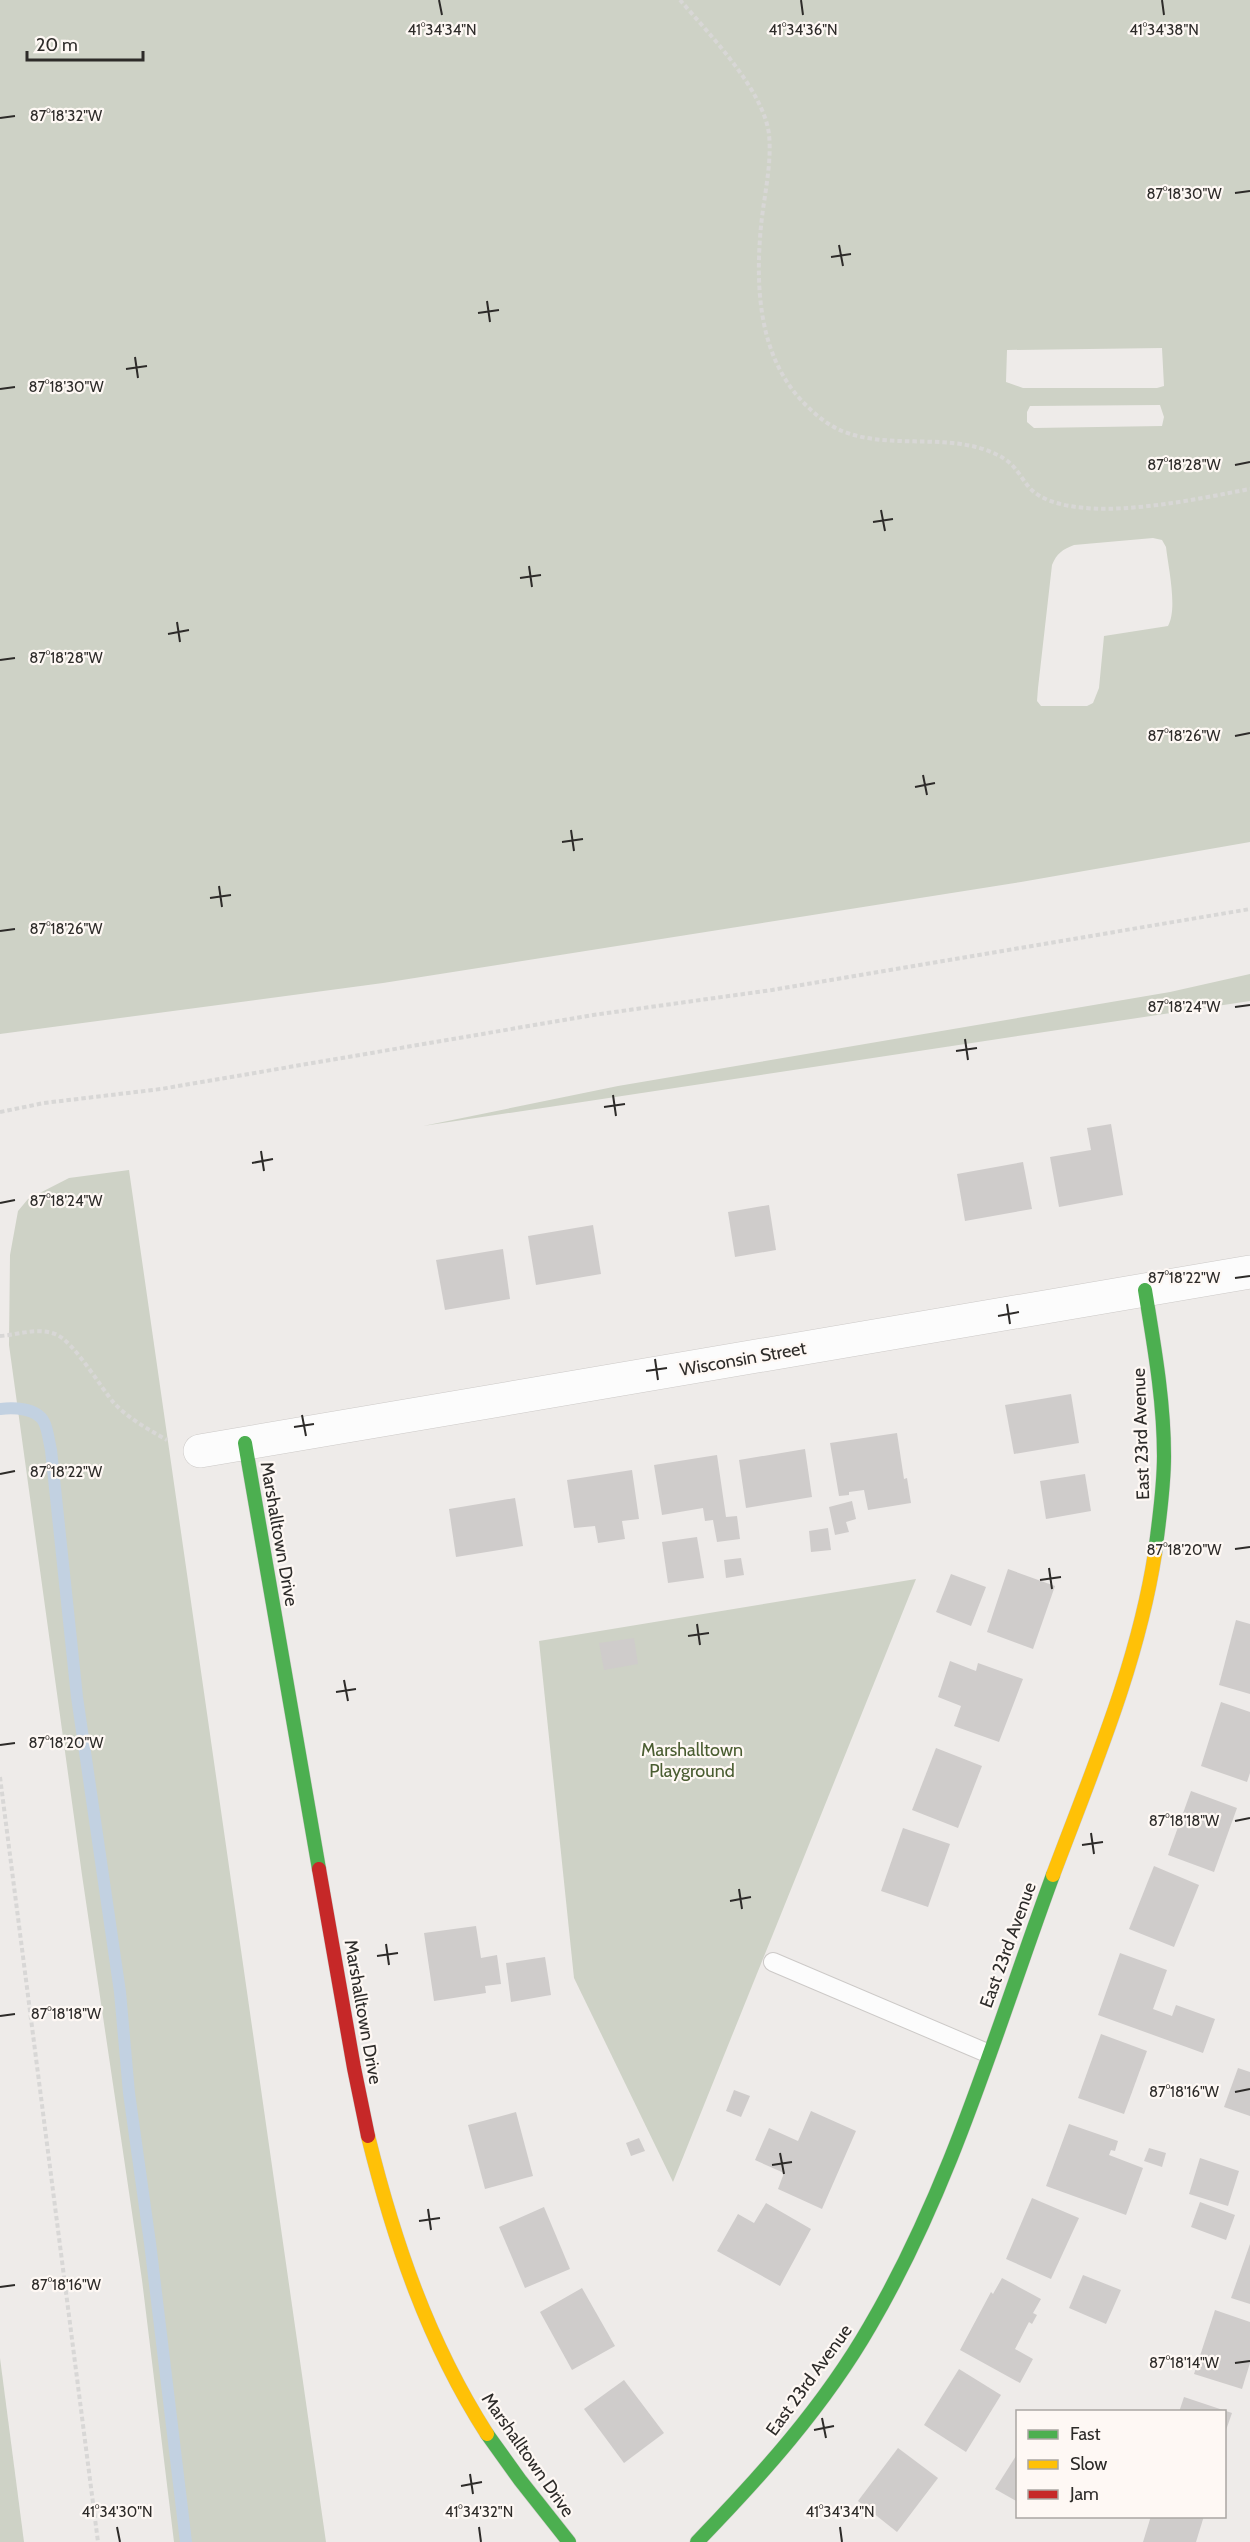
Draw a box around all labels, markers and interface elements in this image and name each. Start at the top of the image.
text: 41°34'34"N [407,21,477,39]
text: 41°34'36"N [768,21,838,39]
text: 41°34'38"N [1129,21,1199,39]
scale bar [27,24,142,62]
text: 20 m [36,34,78,56]
text: 87°18'32"W [30,107,103,125]
text: 87°18'30"W [1146,185,1222,203]
text: 87°18'30"W [28,378,104,396]
text: 87°18'28"W [1147,456,1222,474]
text: 87°18'28"W [29,649,104,667]
text: 87°18'26"W [1148,727,1221,745]
text: 87°18'26"W [30,920,103,938]
text: 87°18'24"W [1148,998,1221,1016]
text: 87°18'24"W [30,1192,103,1210]
text: 87°18'22"W [1148,1269,1221,1287]
street label: Wisconsin Street [678,1337,808,1381]
street label: East 23rd Avenue [1128,1368,1154,1500]
street label: Marshalltown Drive [255,1460,303,1608]
text: 87°18'22"W [30,1463,103,1481]
text: 87°18'20"W [1147,1541,1222,1559]
text: 87°18'20"W [29,1734,104,1752]
park label: Marshalltown Playground [641,1739,743,1782]
text: 87°18'18"W [1149,1812,1220,1830]
street label: East 23rd Avenue [975,1879,1041,2011]
street label: Marshalltown Drive [339,1938,387,2086]
text: 87°18'18"W [31,2005,102,2023]
text: 87°18'16"W [1149,2083,1220,2101]
text: 87°18'16"W [31,2276,102,2294]
street label: East 23rd Avenue [761,2320,857,2440]
text: 87°18'14"W [1149,2354,1220,2372]
street label: Marshalltown Drive [477,2389,579,2521]
legend [1016,2410,1226,2518]
text: Fast [1070,2423,1101,2445]
text: Slow [1070,2453,1107,2475]
text: Jam [1069,2483,1099,2505]
text: 41°34'30"N [81,2503,153,2521]
text: 41°34'32"N [445,2503,513,2521]
text: 41°34'34"N [805,2503,875,2521]

